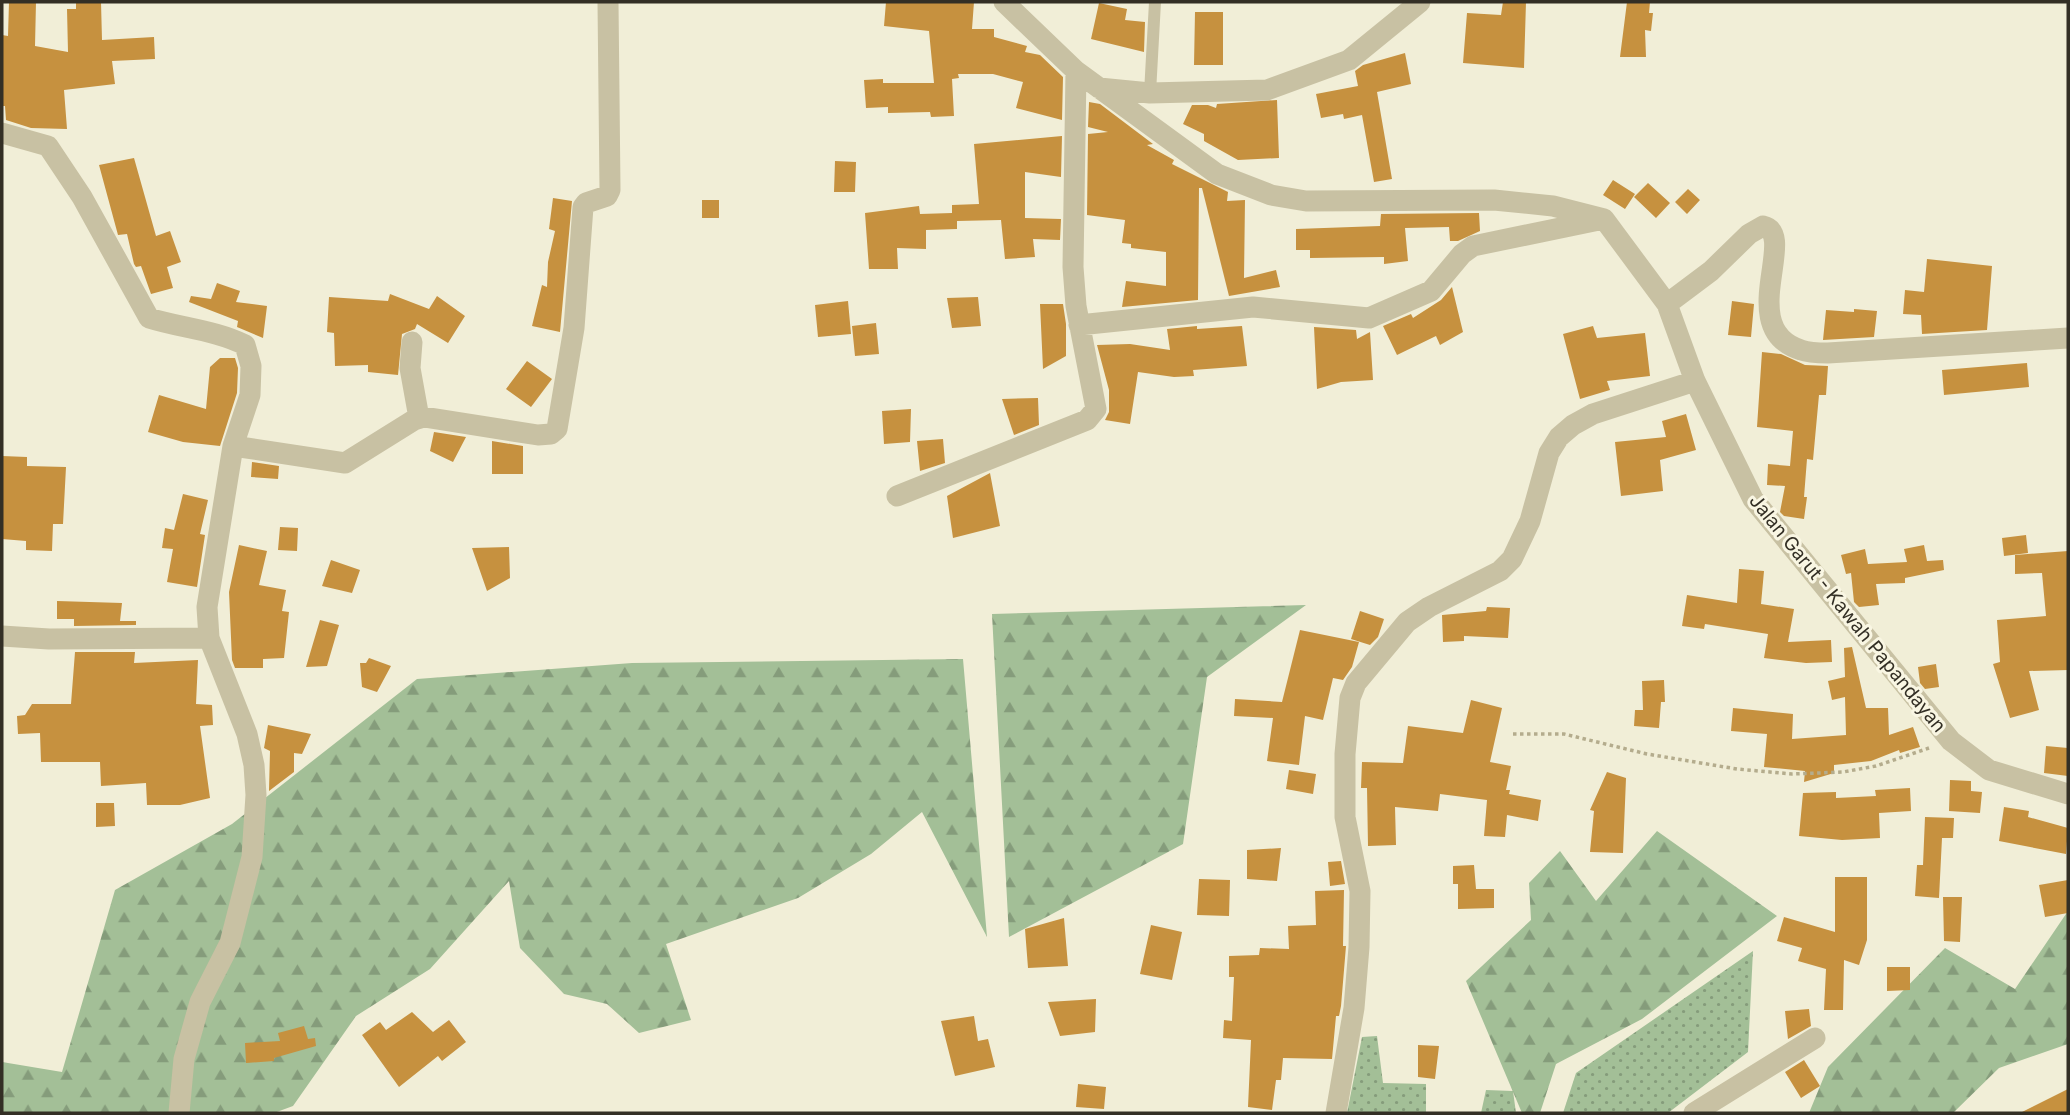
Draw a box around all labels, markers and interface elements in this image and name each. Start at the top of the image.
street label: Jalan Garut - Kawah Papandayan [1744,490,1951,737]

